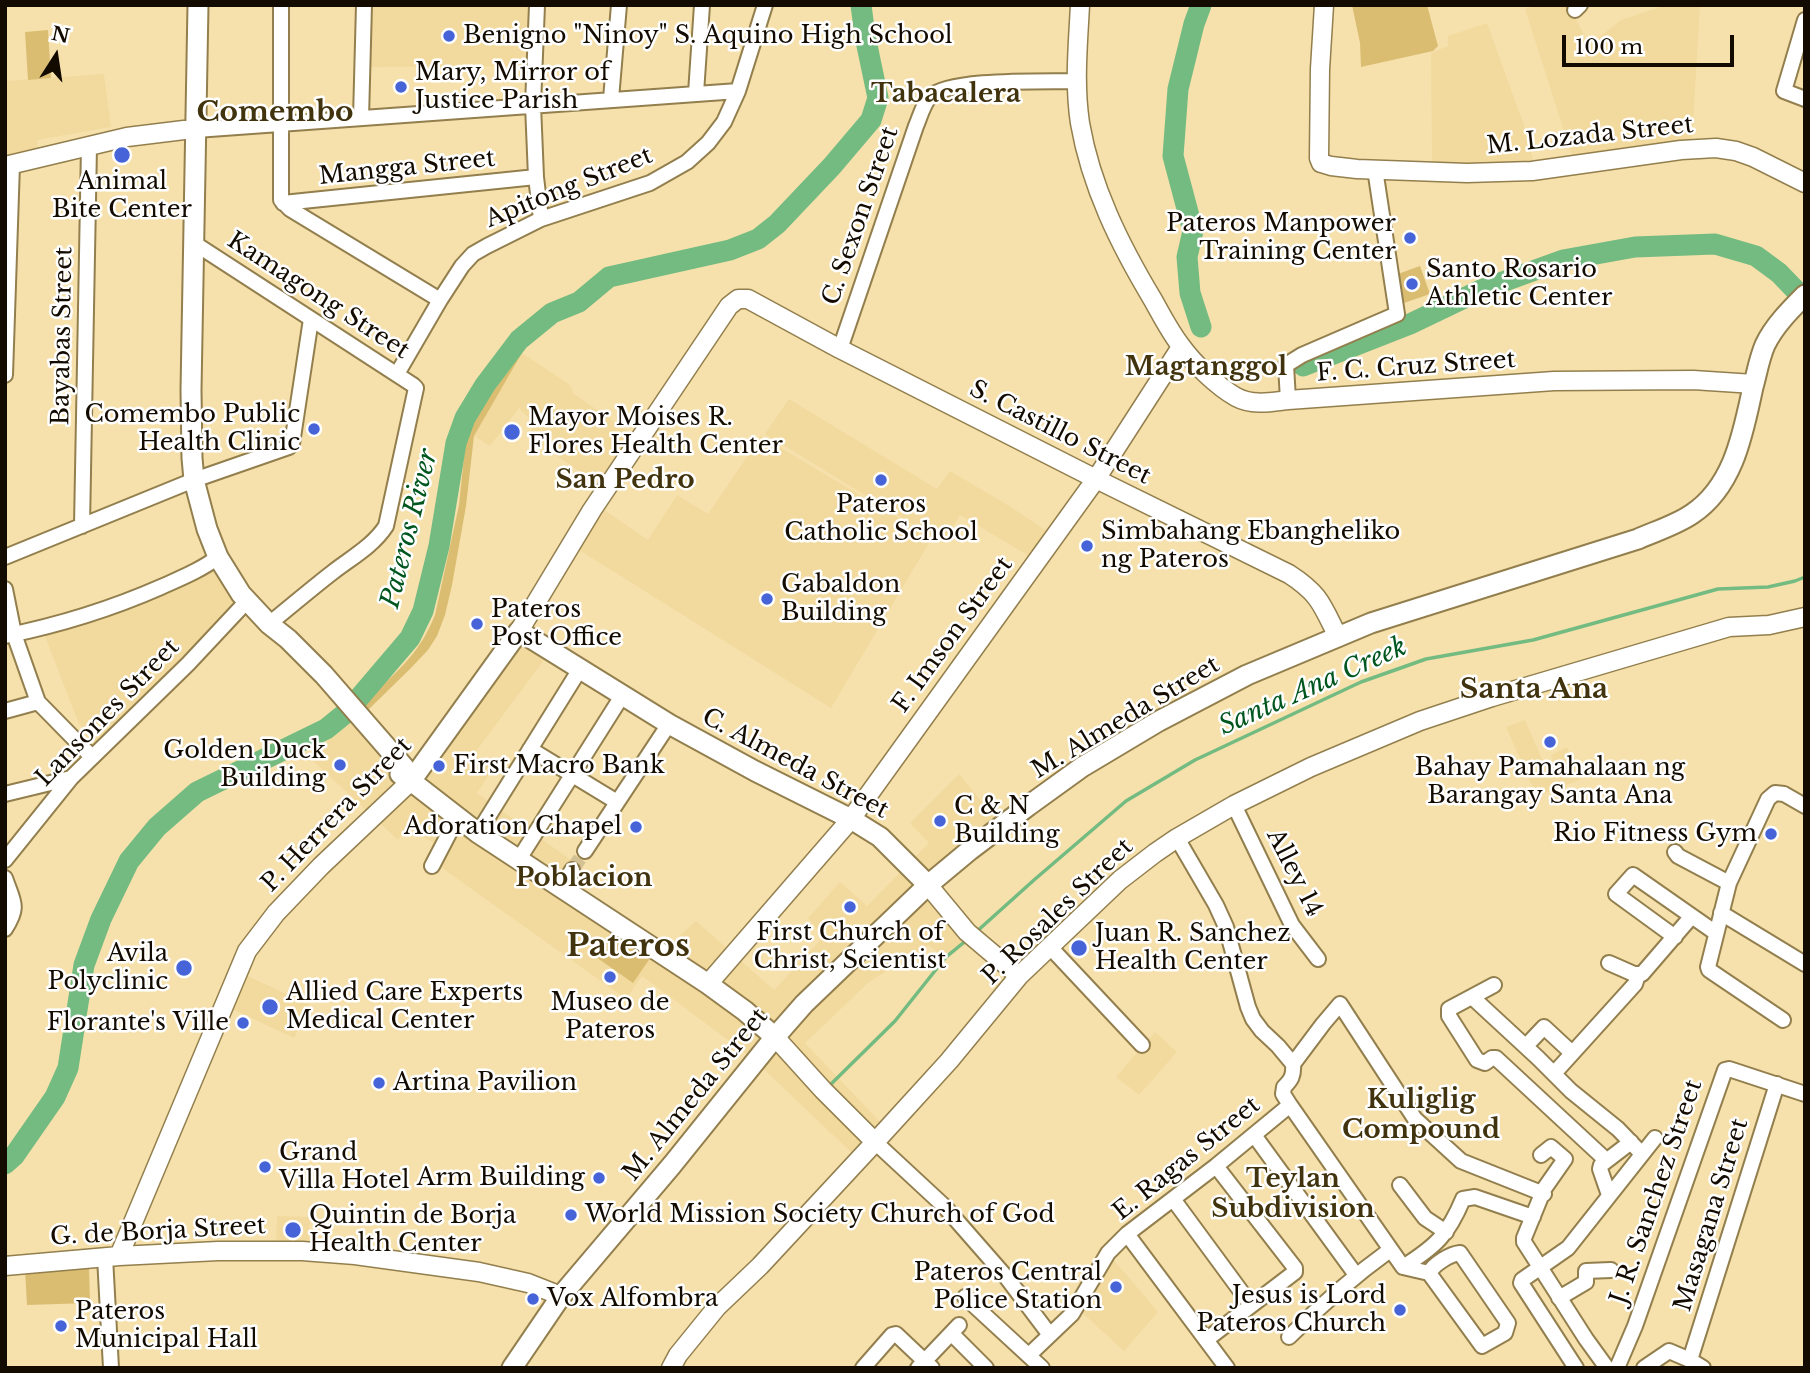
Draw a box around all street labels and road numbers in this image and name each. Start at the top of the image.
street label: M. Lozada Street [1485,111,1695,161]
street label: C. Sexon Street [817,123,905,309]
street label: Apitong Street [481,141,657,235]
street label: Mangga Street [317,144,497,192]
street label: Kamagong Street [222,226,414,366]
street label: Bayabas Street [47,246,79,426]
street label: F. C. Cruz Street [1316,346,1516,388]
street label: S. Castillo Street [964,375,1156,491]
street label: F. Imson Street [887,551,1019,719]
street label: Lansones Street [30,633,186,793]
street label: M. Almeda Street [1027,651,1225,785]
street label: C. Almeda Street [697,703,893,825]
street label: P. Herrera Street [256,732,418,898]
street label: Alley 14 [1260,824,1328,922]
street label: P. Rosales Street [977,833,1139,991]
street label: M. Almeda Street [618,1003,774,1187]
street label: J. R. Sanchez Street [1605,1076,1709,1308]
street label: E. Ragas Street [1108,1091,1266,1227]
street label: Masagana Street [1669,1115,1755,1315]
street label: G. de Borja Street [49,1212,267,1252]

